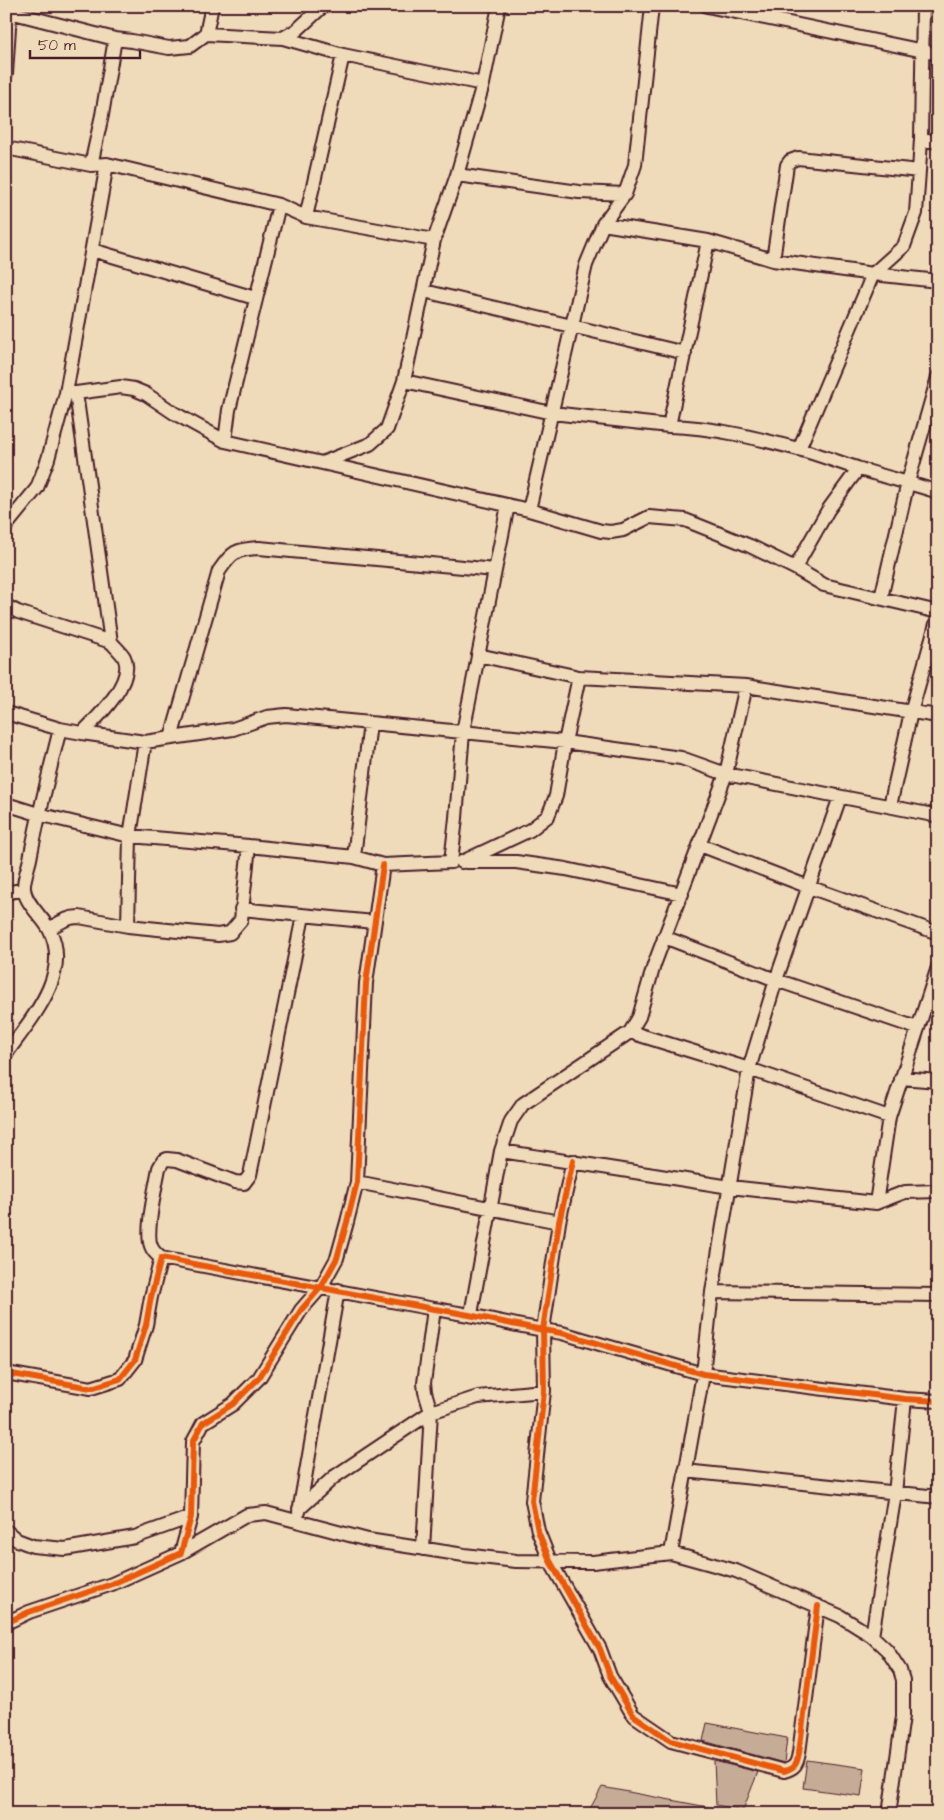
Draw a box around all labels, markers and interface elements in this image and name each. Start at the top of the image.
scale bar [30,28,140,60]
text: 50 m [38,35,76,56]

